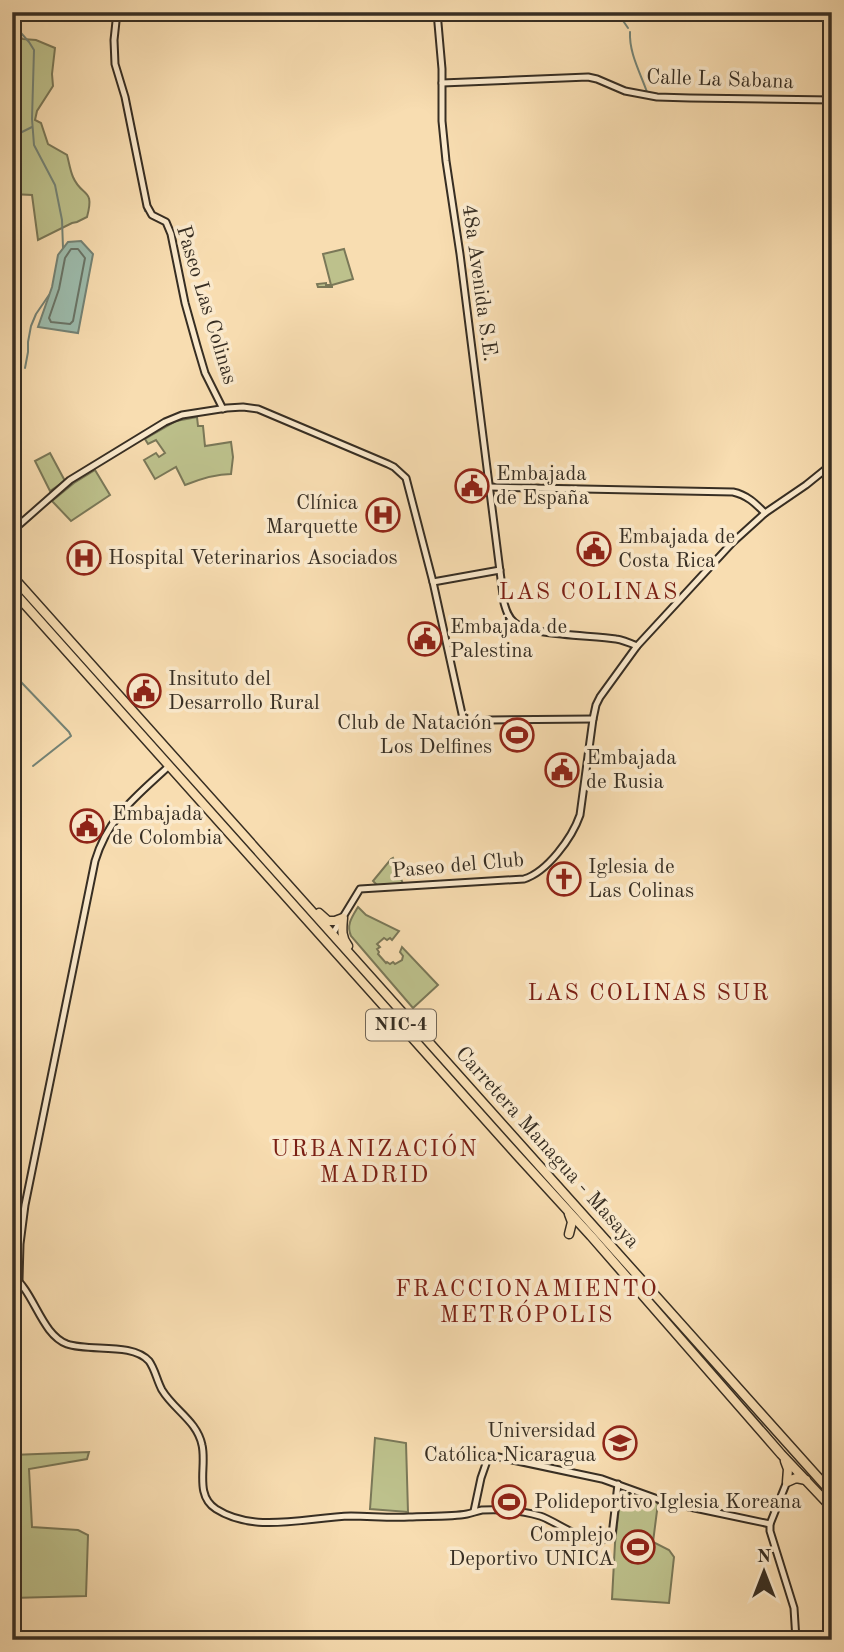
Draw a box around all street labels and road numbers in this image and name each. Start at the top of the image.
street label: Calle La Sabana [646,67,794,93]
street label: 48a Avenida S.E. [458,203,500,363]
street label: Paseo Las Colinas [172,223,240,387]
street label: Paseo del Club [391,850,525,882]
road number: NIC-4 [366,1009,436,1040]
street label: Carretera Managua - Masaya [451,1043,643,1253]

